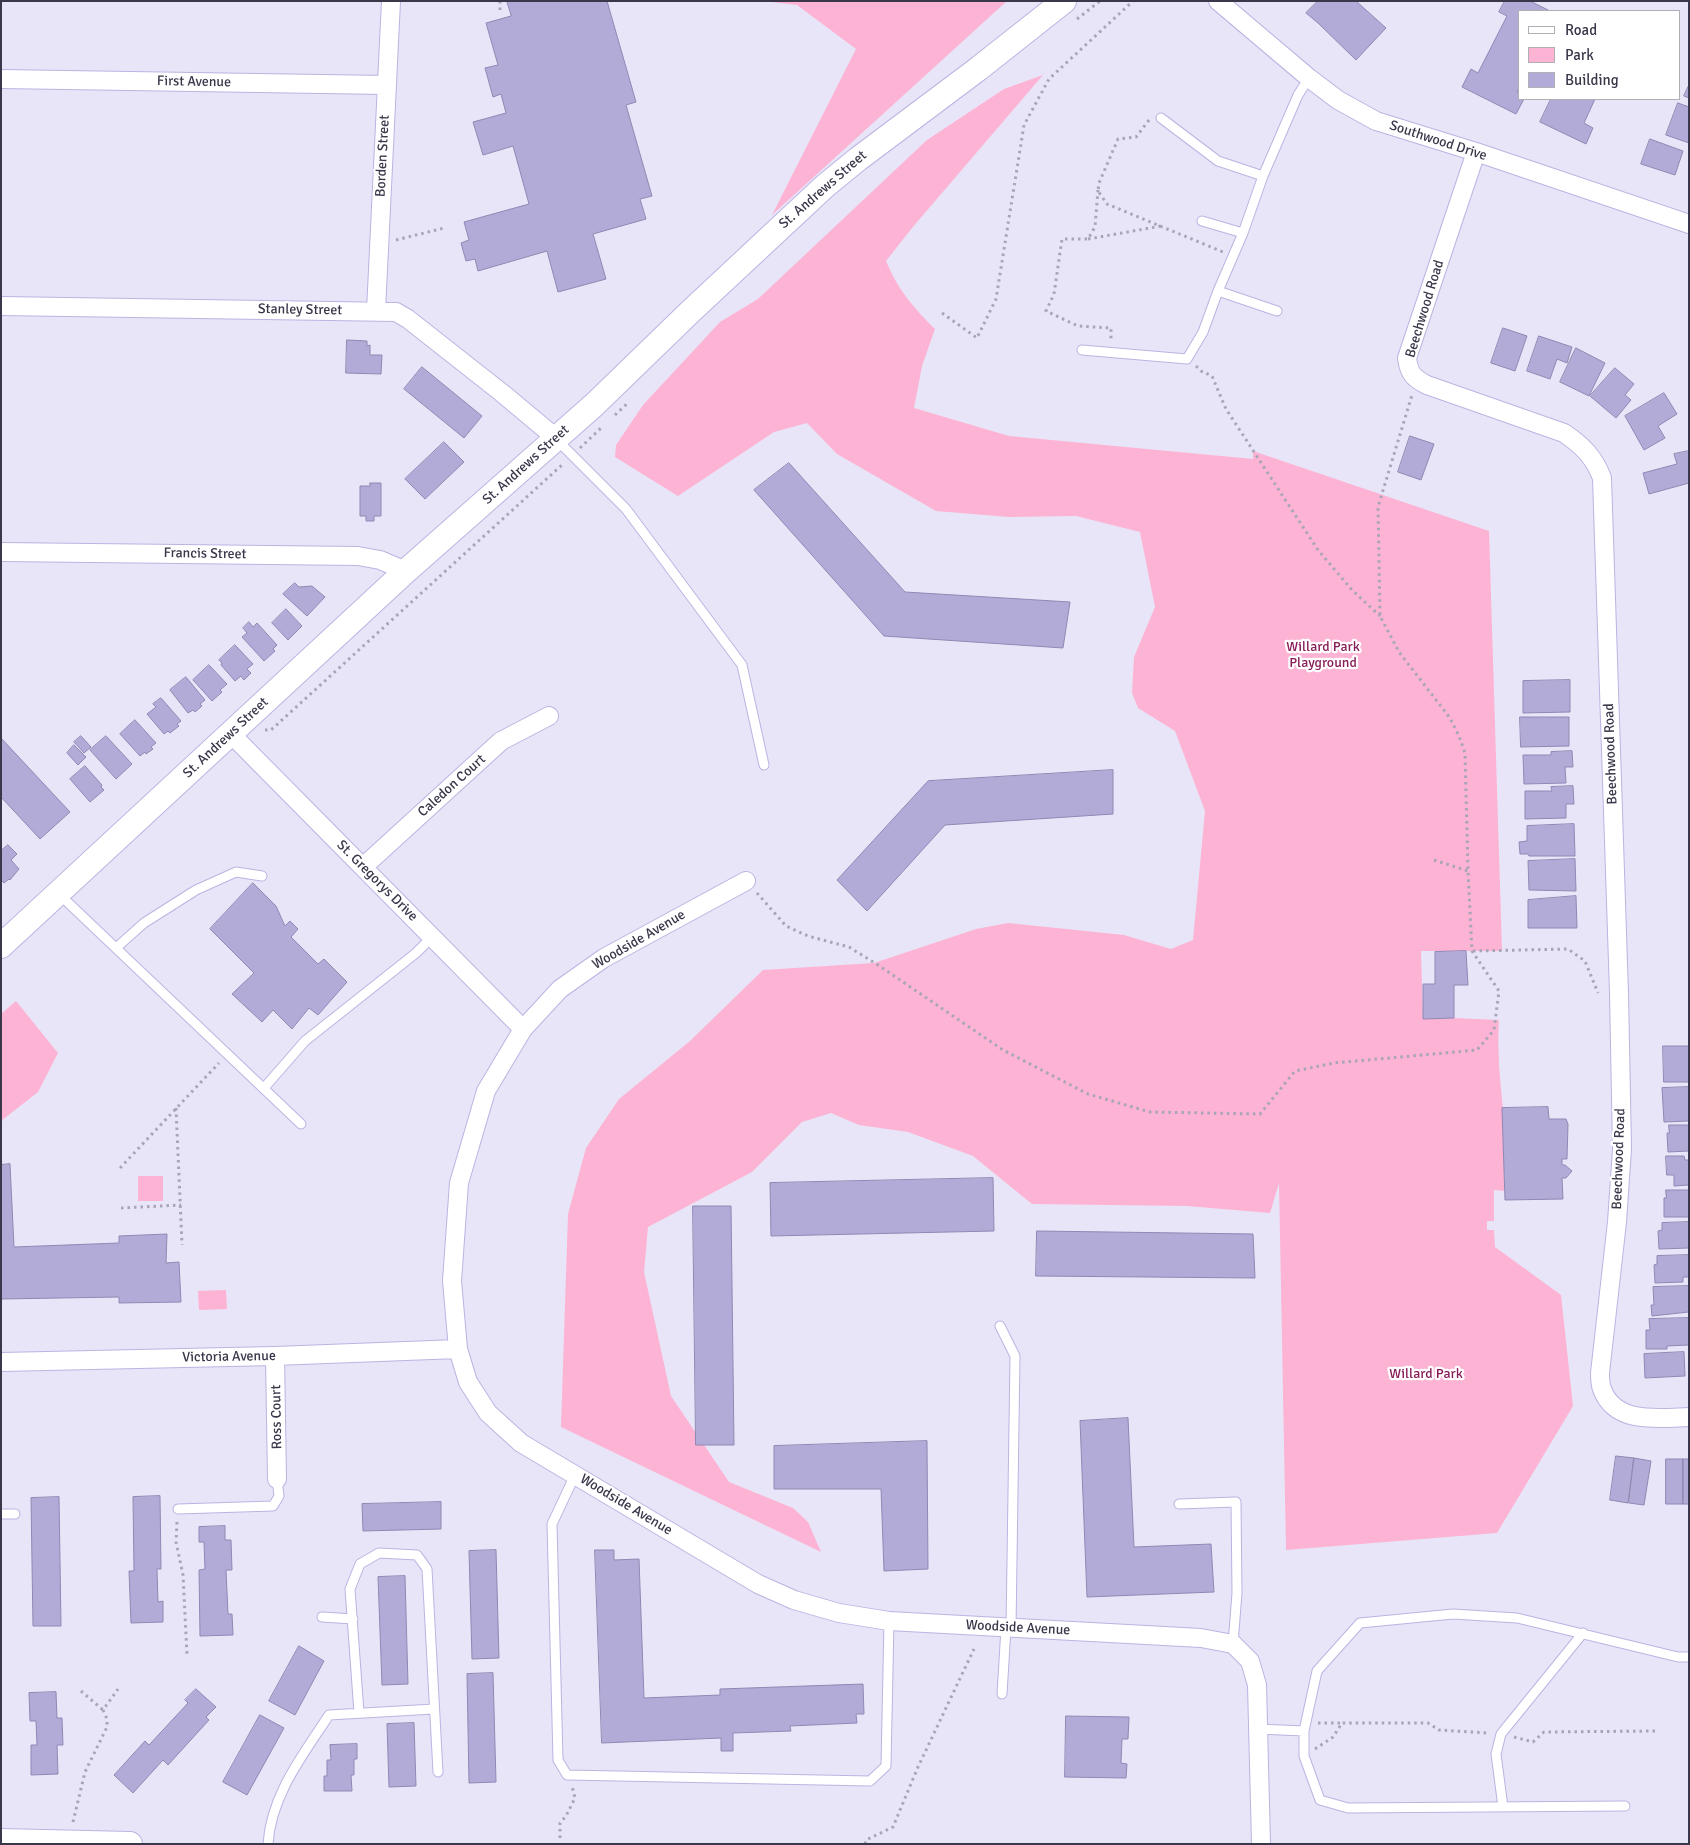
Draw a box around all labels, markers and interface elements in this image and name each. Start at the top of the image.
legend [1518,10,1680,100]
text: Road [1565,21,1597,39]
text: Park [1565,46,1594,64]
text: Building [1565,71,1619,89]
street label: First Avenue [157,73,231,91]
street label: Borden Street [372,114,394,198]
street label: Southwood Drive [1387,117,1489,165]
street label: St. Andrews Street [776,147,870,233]
street label: Beechwood Road [1402,258,1448,360]
street label: Stanley Street [258,301,342,319]
street label: St. Andrews Street [479,422,573,508]
street label: Francis Street [163,545,247,563]
park label: Willard Park Playground [1286,639,1360,672]
street label: St. Andrews Street [180,694,272,782]
street label: Beechwood Road [1601,703,1621,805]
street label: Caledon Court [415,751,489,821]
street label: St. Gregorys Drive [333,837,421,925]
street label: Woodside Avenue [590,907,688,973]
street label: Beechwood Road [1609,1108,1629,1210]
street label: Victoria Avenue [182,1348,276,1366]
park label: Willard Park [1389,1366,1463,1382]
street label: Ross Court [268,1385,286,1449]
street label: Woodside Avenue [577,1471,675,1539]
street label: Woodside Avenue [965,1617,1071,1639]

